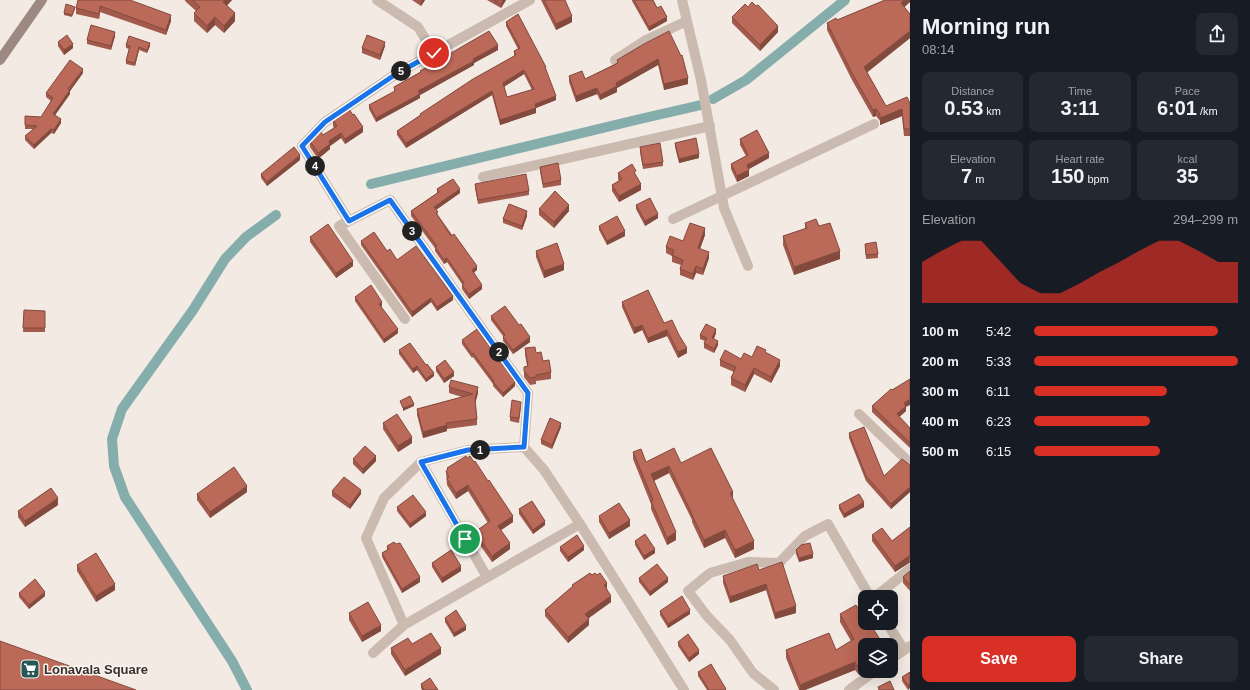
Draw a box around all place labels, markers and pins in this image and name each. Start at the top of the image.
pin [417,36,451,70]
pin: 5 [391,61,411,81]
pin: 4 [305,156,325,176]
pin: 3 [402,221,422,241]
pin: 2 [489,342,509,362]
pin: 1 [470,440,490,460]
pin [448,522,482,556]
supermarket icon: Lonavala Square [19,658,41,680]
place label: Lonavala Square [44,662,148,677]

